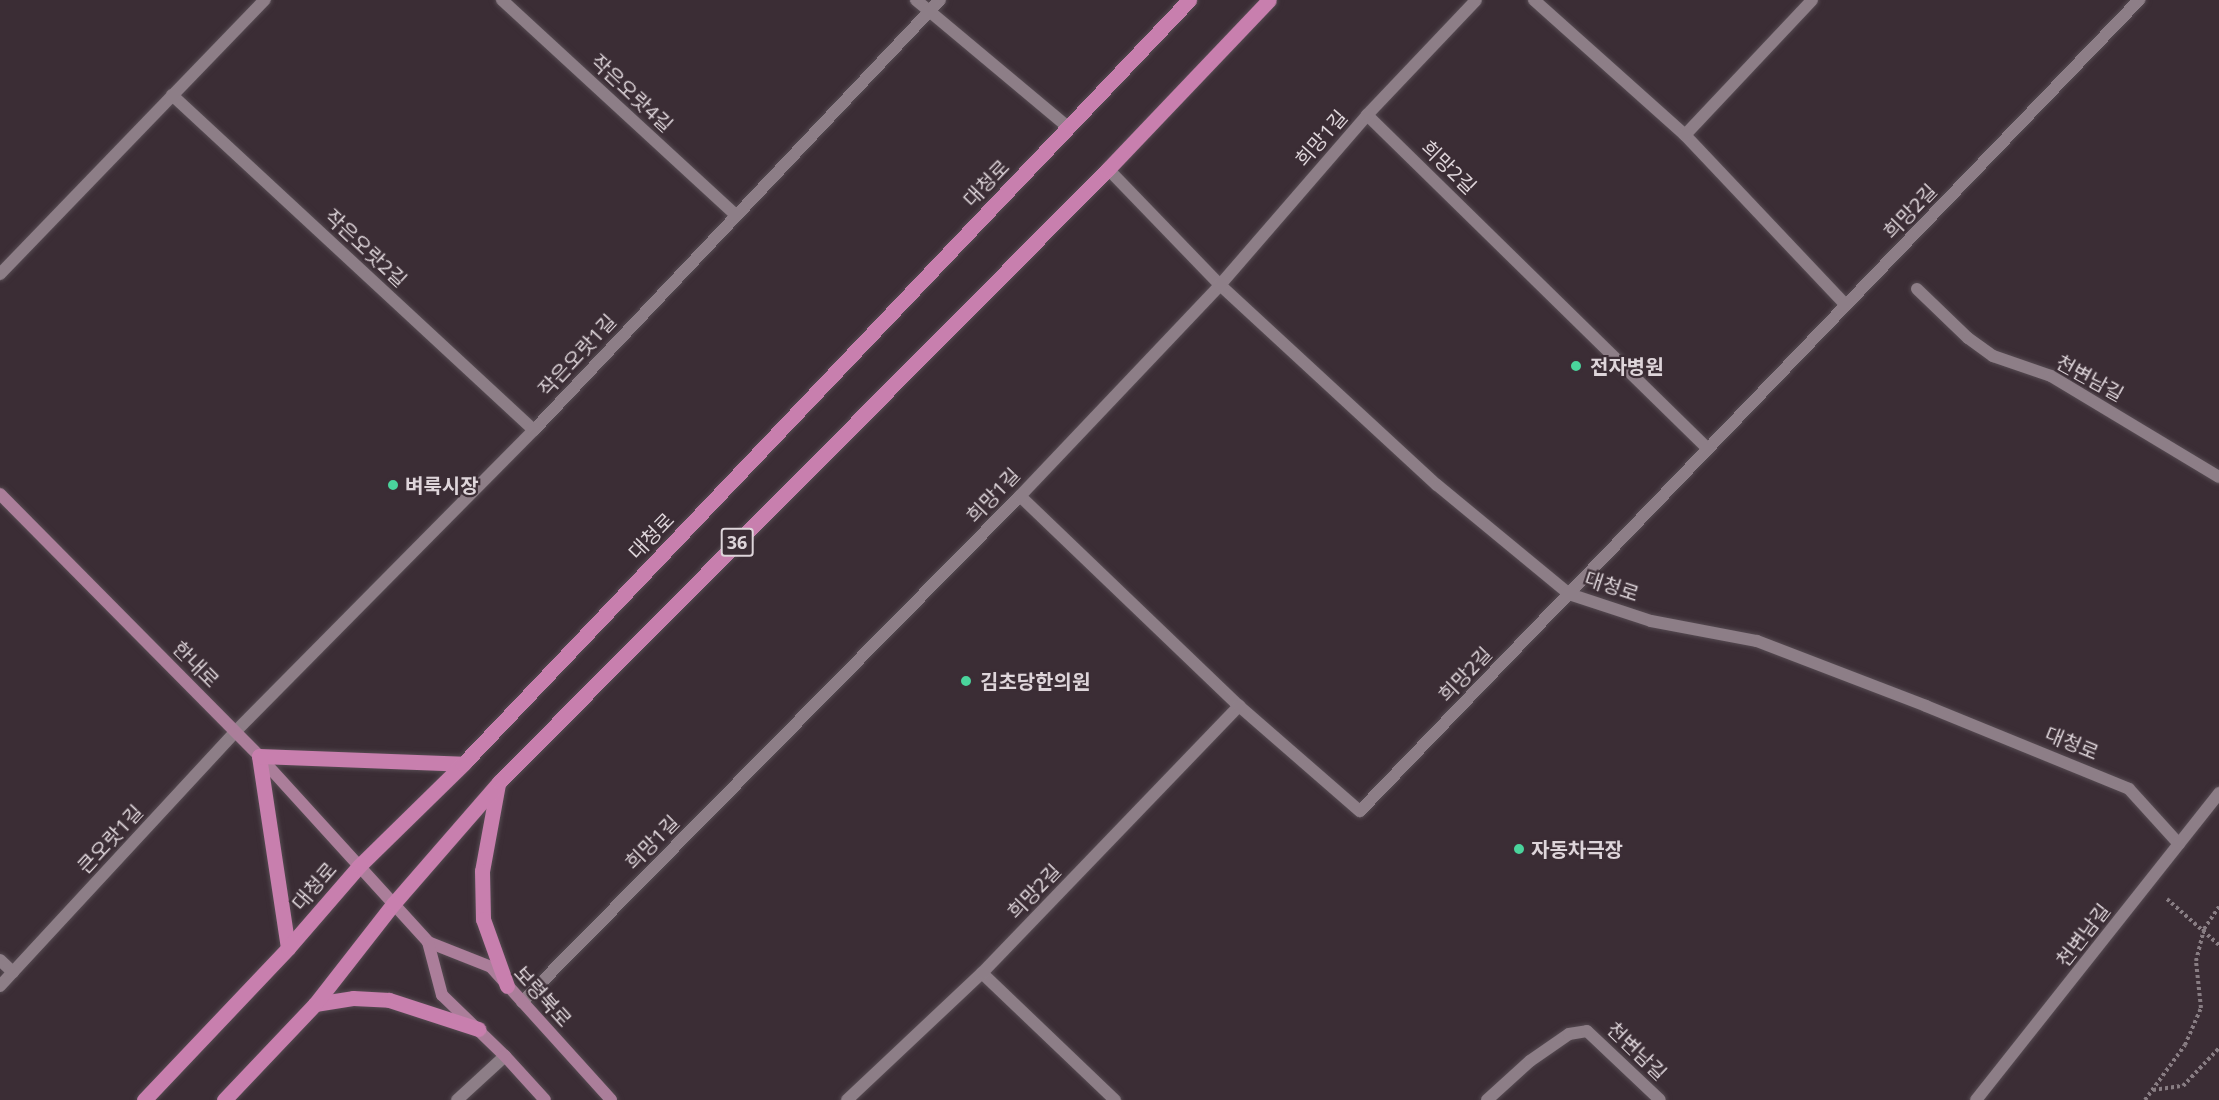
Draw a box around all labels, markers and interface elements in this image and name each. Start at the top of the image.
street label: 작은오랏4길 [586,49,678,137]
street label: 희망1길 [1290,105,1352,171]
street label: 희망2길 [1417,135,1481,199]
street label: 대청로 [958,155,1014,211]
street label: 희망2길 [1878,179,1942,243]
street label: 작은오랏2길 [320,204,412,292]
street label: 작은오랏1길 [533,309,621,401]
street label: 천변남길 [2052,350,2128,406]
place label: 전자병원 [1590,354,1664,378]
marker: 전자병원 [1567,357,1585,375]
street label: 희망1길 [961,463,1025,527]
place label: 벼룩시장 [405,473,479,497]
marker: 벼룩시장 [386,478,400,492]
street label: 대청로 [623,508,679,564]
road number: 36 [720,527,754,557]
street label: 대청로 [1582,566,1642,606]
street label: 한내로 [168,636,224,692]
street label: 희망2길 [1433,642,1497,706]
place label: 김초당한의원 [980,669,1090,693]
marker: 김초당한의원 [957,672,975,690]
street label: 대청로 [2042,722,2102,764]
street label: 큰오랏1길 [72,800,148,878]
street label: 희망1길 [620,810,684,874]
place label: 자동차극장 [1531,837,1623,861]
marker: 자동차극장 [1512,842,1526,856]
street label: 대청로 [287,857,341,915]
street label: 희망2길 [1002,859,1066,923]
street label: 천변남길 [2051,899,2115,971]
street label: 보령북로 [509,961,577,1031]
street label: 천변남길 [1602,1017,1672,1085]

